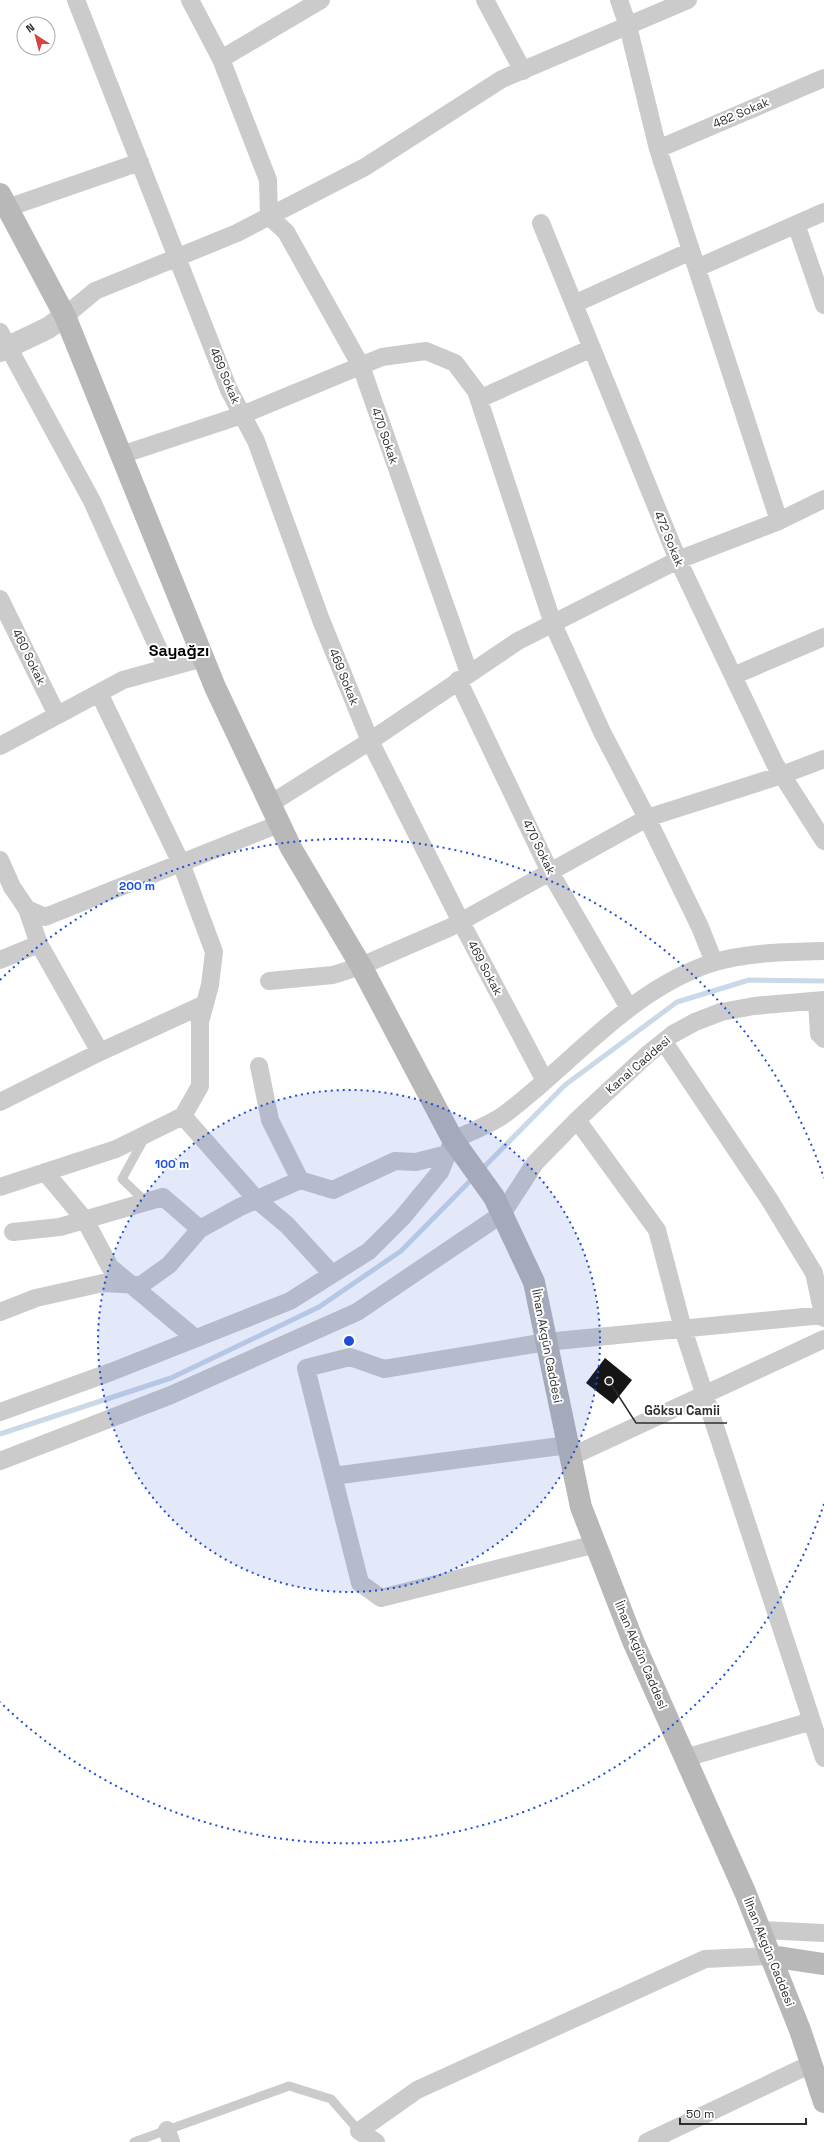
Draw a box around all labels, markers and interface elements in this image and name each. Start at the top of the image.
north arrow [16,16,56,56]
text: N [23,20,37,36]
street label: 482 Sokak [710,94,772,132]
street label: 469 Sokak [206,345,244,407]
street label: 470 Sokak [368,405,402,467]
street label: 472 Sokak [650,509,688,570]
street label: 460 Sokak [9,627,50,688]
district label: Sayağzı [149,640,209,661]
street label: 469 Sokak [325,646,363,708]
street label: 470 Sokak [519,817,559,878]
text: 200 m [119,878,155,894]
street label: 469 Sokak [464,938,506,999]
street label: Kanal Caddesi [602,1032,674,1098]
text: 100 m [155,1156,189,1172]
street label: İlhan Akgün Caddesi [528,1288,566,1404]
centre of rings [342,1334,356,1348]
callout: Göksu Camii [636,1398,727,1423]
text: Göksu Camii [644,1402,720,1419]
street label: İlhan Akgün Caddesi [611,1599,671,1712]
street label: İlhan Akgün Caddesi [740,1895,798,2009]
scale bar [680,2100,806,2126]
text: 50 m [686,2106,714,2122]

